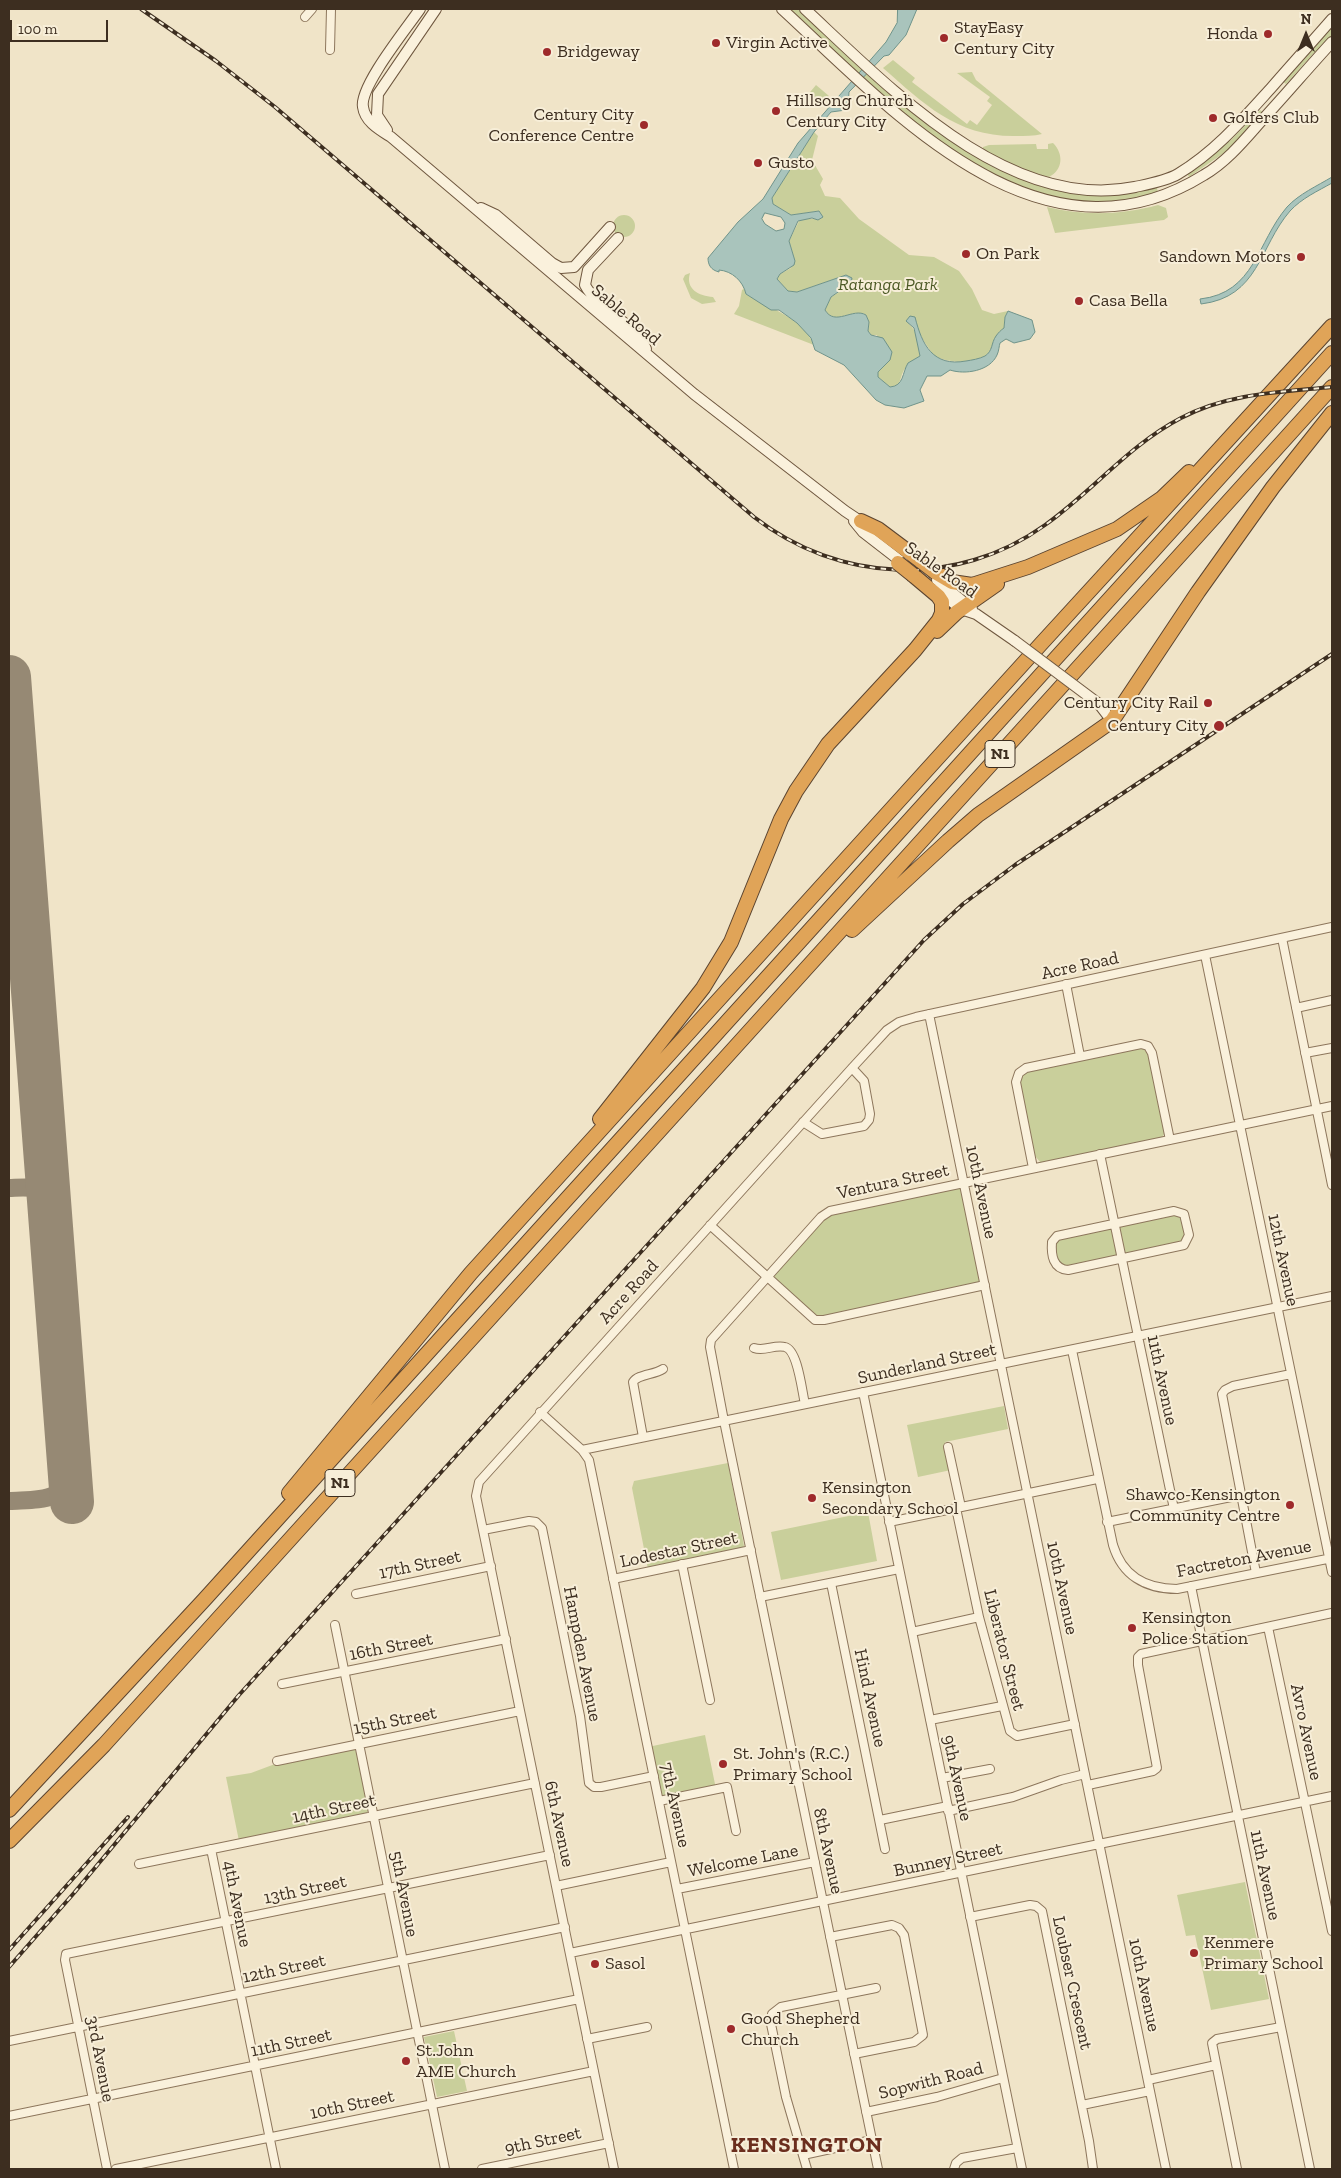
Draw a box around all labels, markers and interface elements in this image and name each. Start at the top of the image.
scale bar [12,10,110,42]
north arrow [1281,10,1331,60]
text: N [1301,11,1311,28]
place label: StayEasy Century City [954,17,1055,59]
text: 100 m [18,20,57,38]
place label: Honda [1207,23,1258,45]
marker: Honda [1262,28,1274,40]
place label: Virgin Active [726,32,828,54]
marker: StayEasy Century City [938,32,950,44]
marker: Virgin Active [710,37,722,49]
place label: Bridgeway [557,41,640,63]
marker: Bridgeway [541,46,553,58]
place label: Hillsong Church Century City [786,90,913,132]
place label: Century City Conference Centre [488,104,634,146]
marker: Hillsong Church Century City [770,105,782,117]
place label: Golfers Club [1223,107,1319,129]
marker: Golfers Club [1207,112,1219,124]
marker: Century City Conference Centre [638,119,650,131]
place label: Gusto [768,152,814,174]
marker: Gusto [752,157,764,169]
place label: On Park [976,243,1039,265]
place label: Sandown Motors [1159,246,1291,268]
marker: On Park [960,248,972,260]
marker: Sandown Motors [1295,251,1307,263]
park label: Ratanga Park [838,274,938,296]
street label: Sable Road [587,280,665,350]
place label: Casa Bella [1089,290,1168,312]
marker: Casa Bella [1073,295,1085,307]
street label: Sable Road [900,537,982,603]
place label: Century City Rail [1064,692,1198,714]
marker: Century City Rail [1202,697,1214,709]
place label: Century City [1107,715,1208,737]
marker: Century City [1212,719,1226,733]
road number: N1 [985,741,1015,768]
street label: Acre Road [1039,947,1121,985]
street label: 10th Avenue [961,1143,1001,1241]
street label: Ventura Street [835,1160,951,1204]
street label: 12th Avenue [1263,1212,1303,1308]
street label: Acre Road [595,1256,663,1328]
street label: 11th Avenue [1142,1333,1182,1427]
street label: Sunderland Street [856,1339,998,1389]
road number: N1 [325,1470,355,1496]
place label: Kensington Secondary School [822,1477,959,1520]
place label: Shawco-Kensington Community Centre [1126,1484,1280,1526]
marker: Kensington Secondary School [806,1492,818,1504]
marker: Shawco-Kensington Community Centre [1284,1499,1296,1511]
street label: Lodestar Street [618,1527,740,1573]
street label: Factreton Avenue [1175,1535,1313,1583]
street label: 10th Avenue [1042,1539,1082,1637]
street label: 17th Street [377,1546,463,1584]
street label: Hampden Avenue [558,1585,606,1723]
street label: Liberator Street [979,1587,1029,1713]
place label: Kensington Police Station [1142,1607,1248,1650]
marker: Kensington Police Station [1126,1622,1138,1634]
street label: 16th Street [347,1628,435,1666]
street label: Hind Avenue [849,1647,891,1749]
street label: Avro Avenue [1285,1682,1327,1782]
street label: 15th Street [352,1702,438,1740]
street label: 9th Avenue [937,1733,977,1823]
place label: St. John's (R.C.) Primary School [733,1743,852,1786]
marker: St. John's (R.C.) Primary School [717,1758,729,1770]
street label: 7th Avenue [655,1761,695,1849]
street label: 6th Avenue [539,1779,579,1869]
street label: 14th Street [290,1790,378,1828]
street label: 8th Avenue [808,1806,848,1896]
street label: 11th Avenue [1245,1828,1285,1922]
street label: Bunney Street [892,1838,1004,1882]
street label: Welcome Lane [686,1840,800,1882]
street label: 5th Avenue [385,1849,423,1939]
street label: 4th Avenue [218,1859,256,1949]
street label: 13th Street [262,1871,348,1909]
street label: Loubser Crescent [1047,1914,1097,2052]
place label: Kenmere Primary School [1204,1932,1323,1975]
street label: 10th Avenue [1124,1936,1164,2034]
marker: Kenmere Primary School [1188,1947,1200,1959]
street label: 12th Street [240,1950,328,1988]
place label: Sasol [605,1953,645,1975]
marker: Sasol [589,1958,601,1970]
place label: Good Shepherd Church [741,2008,860,2050]
street label: 3rd Avenue [81,2014,119,2104]
marker: Good Shepherd Church [725,2023,737,2035]
street label: 11th Street [249,2024,333,2062]
place label: St.John AME Church [416,2040,516,2082]
marker: St.John AME Church [400,2055,412,2067]
street label: Sopwith Road [876,2058,986,2104]
street label: 10th Street [308,2086,396,2124]
street label: 9th Street [503,2122,583,2160]
district label: KENSINGTON [729,2133,885,2159]

